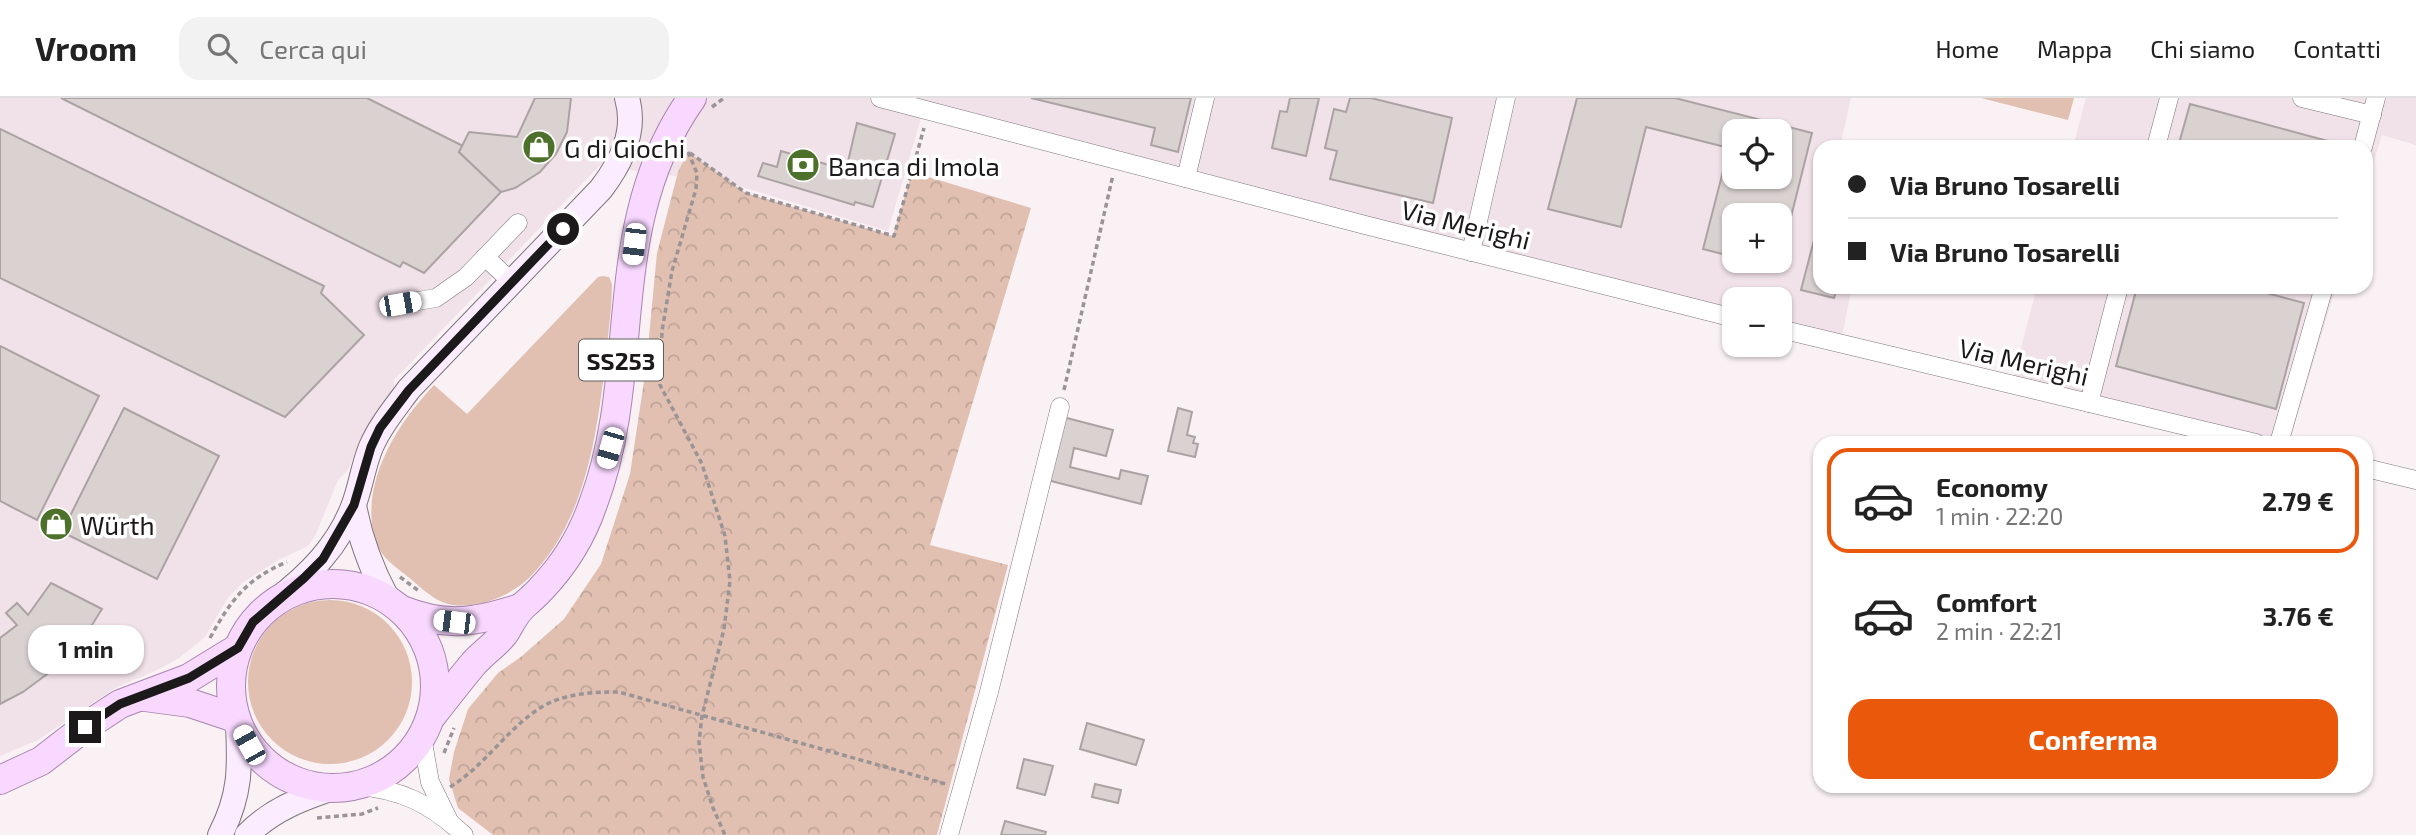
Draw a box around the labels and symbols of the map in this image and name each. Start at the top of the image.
shop icon: G di Giochi [520,128,558,166]
place label: G di Giochi [564,132,685,163]
bank icon: Banca di Imola [784,146,822,184]
place label: Banca di Imola [828,150,1000,181]
street label: Via Merighi [1398,193,1534,255]
route start [547,213,579,245]
car [622,222,647,266]
car [378,290,423,318]
street label: Via Merighi [1956,331,2092,391]
road number: SS253 [579,340,663,380]
car [595,425,626,471]
shop icon: Würth [37,505,75,543]
place label: Würth [80,509,155,540]
car [432,609,477,635]
callout: 1 min [27,626,143,674]
route end [69,711,101,743]
car [230,722,269,768]

